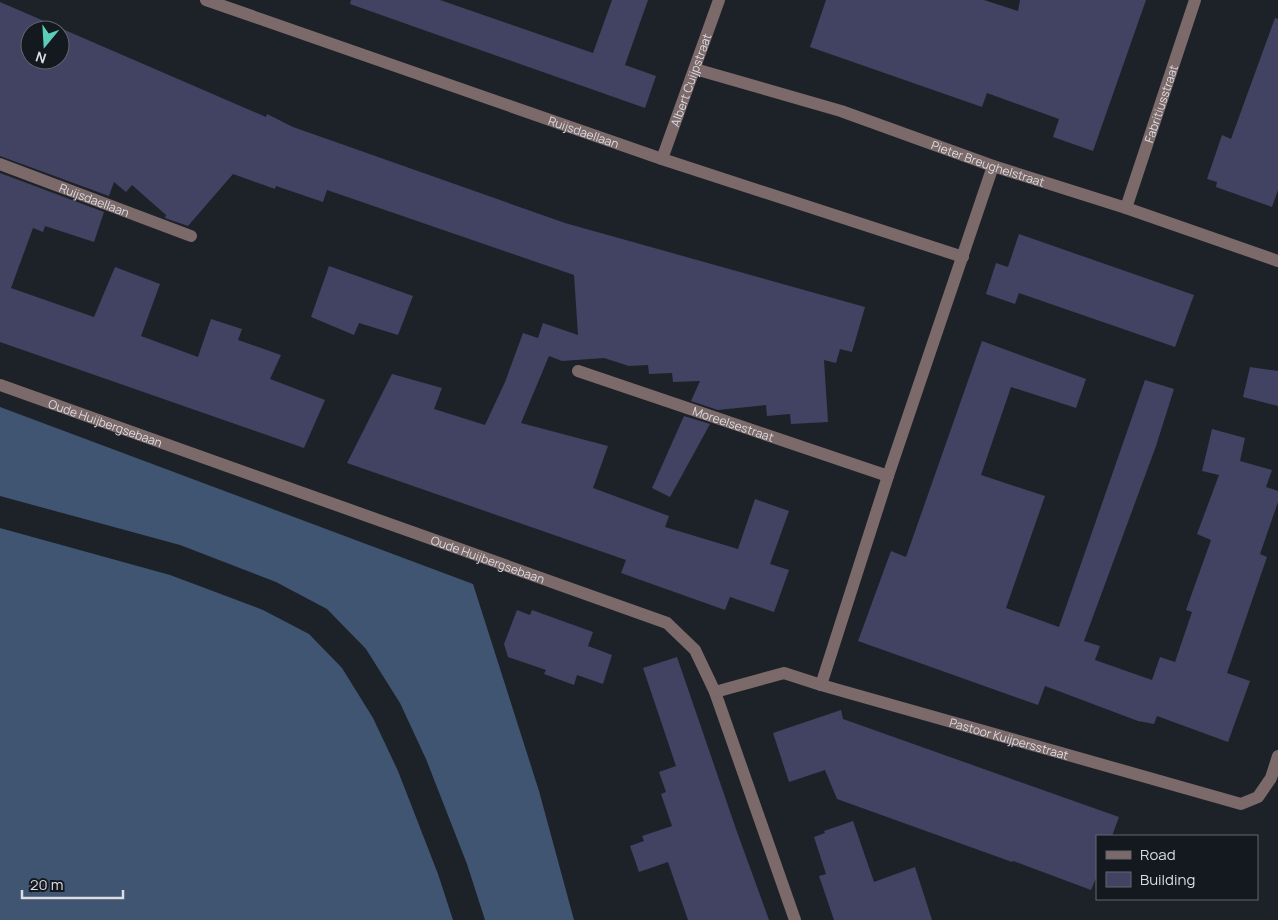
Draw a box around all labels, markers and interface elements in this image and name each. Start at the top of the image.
north arrow [20,20,70,70]
street label: Albert Cuijpstraat [666,31,715,129]
text: N [33,47,49,68]
street label: Fabritiusstraat [1140,62,1182,145]
street label: Ruijsdaellaan [546,112,621,152]
street label: Pieter Breughelstraat [929,136,1047,190]
street label: Ruijsdaellaan [57,179,132,221]
street label: Oude Huijbergsebaan [46,395,165,451]
street label: Moreelsestraat [690,402,776,445]
street label: Oude Huijbergsebaan [429,531,547,587]
street label: Pastoor Kuijpersstraat [948,713,1071,763]
legend [1096,835,1258,900]
text: Road [1140,844,1176,865]
scale bar [22,868,124,900]
text: Building [1140,869,1195,890]
text: 20 m [30,874,63,895]

